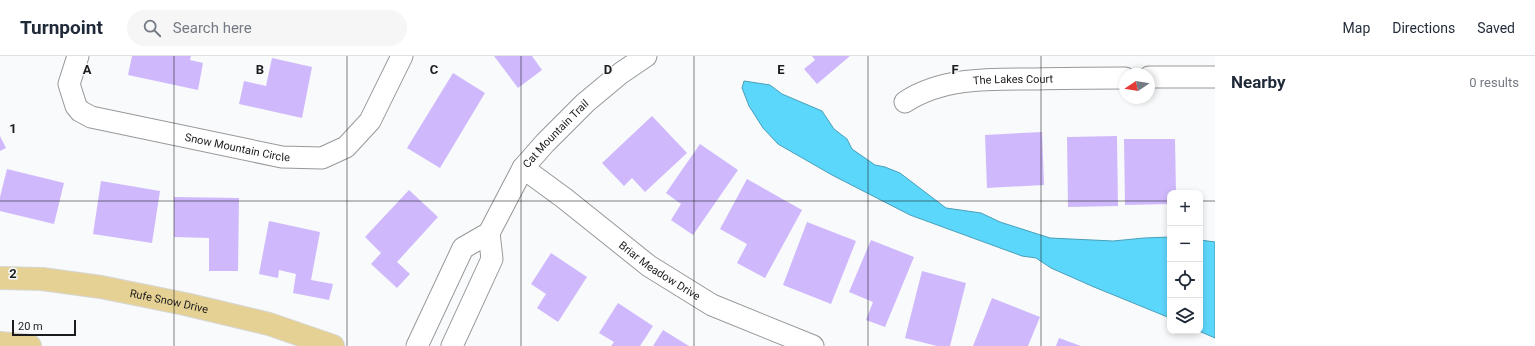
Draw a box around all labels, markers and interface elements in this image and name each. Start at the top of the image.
search box [127,10,407,46]
text: Turnpoint [20,16,103,39]
icon: search [141,17,163,39]
text: Search here [173,19,252,37]
text: Map [1343,20,1370,36]
text: Directions [1392,20,1455,36]
text: Saved [1477,20,1515,36]
text: A [83,62,92,77]
text: B [256,62,264,77]
text: C [430,62,439,77]
text: D [604,62,612,77]
text: E [777,62,785,77]
text: F [951,62,959,77]
north arrow [1119,68,1155,104]
text: Nearby [1231,72,1286,92]
street label: The Lakes Court [973,73,1054,88]
text: 0 results [1469,75,1519,90]
street label: Cat Mountain Trail [520,97,591,171]
text: 1 [9,121,17,136]
street label: Snow Mountain Circle [184,131,290,164]
map controls [1167,190,1203,334]
button: + [1167,190,1203,226]
button: − [1167,226,1203,262]
street label: Briar Meadow Drive [616,239,703,303]
button: locate [1167,262,1203,298]
text: 2 [9,266,17,281]
street label: Rufe Snow Drive [129,287,210,316]
button: layers [1167,298,1203,334]
scale bar [12,318,76,337]
text: 20 m [18,320,43,333]

